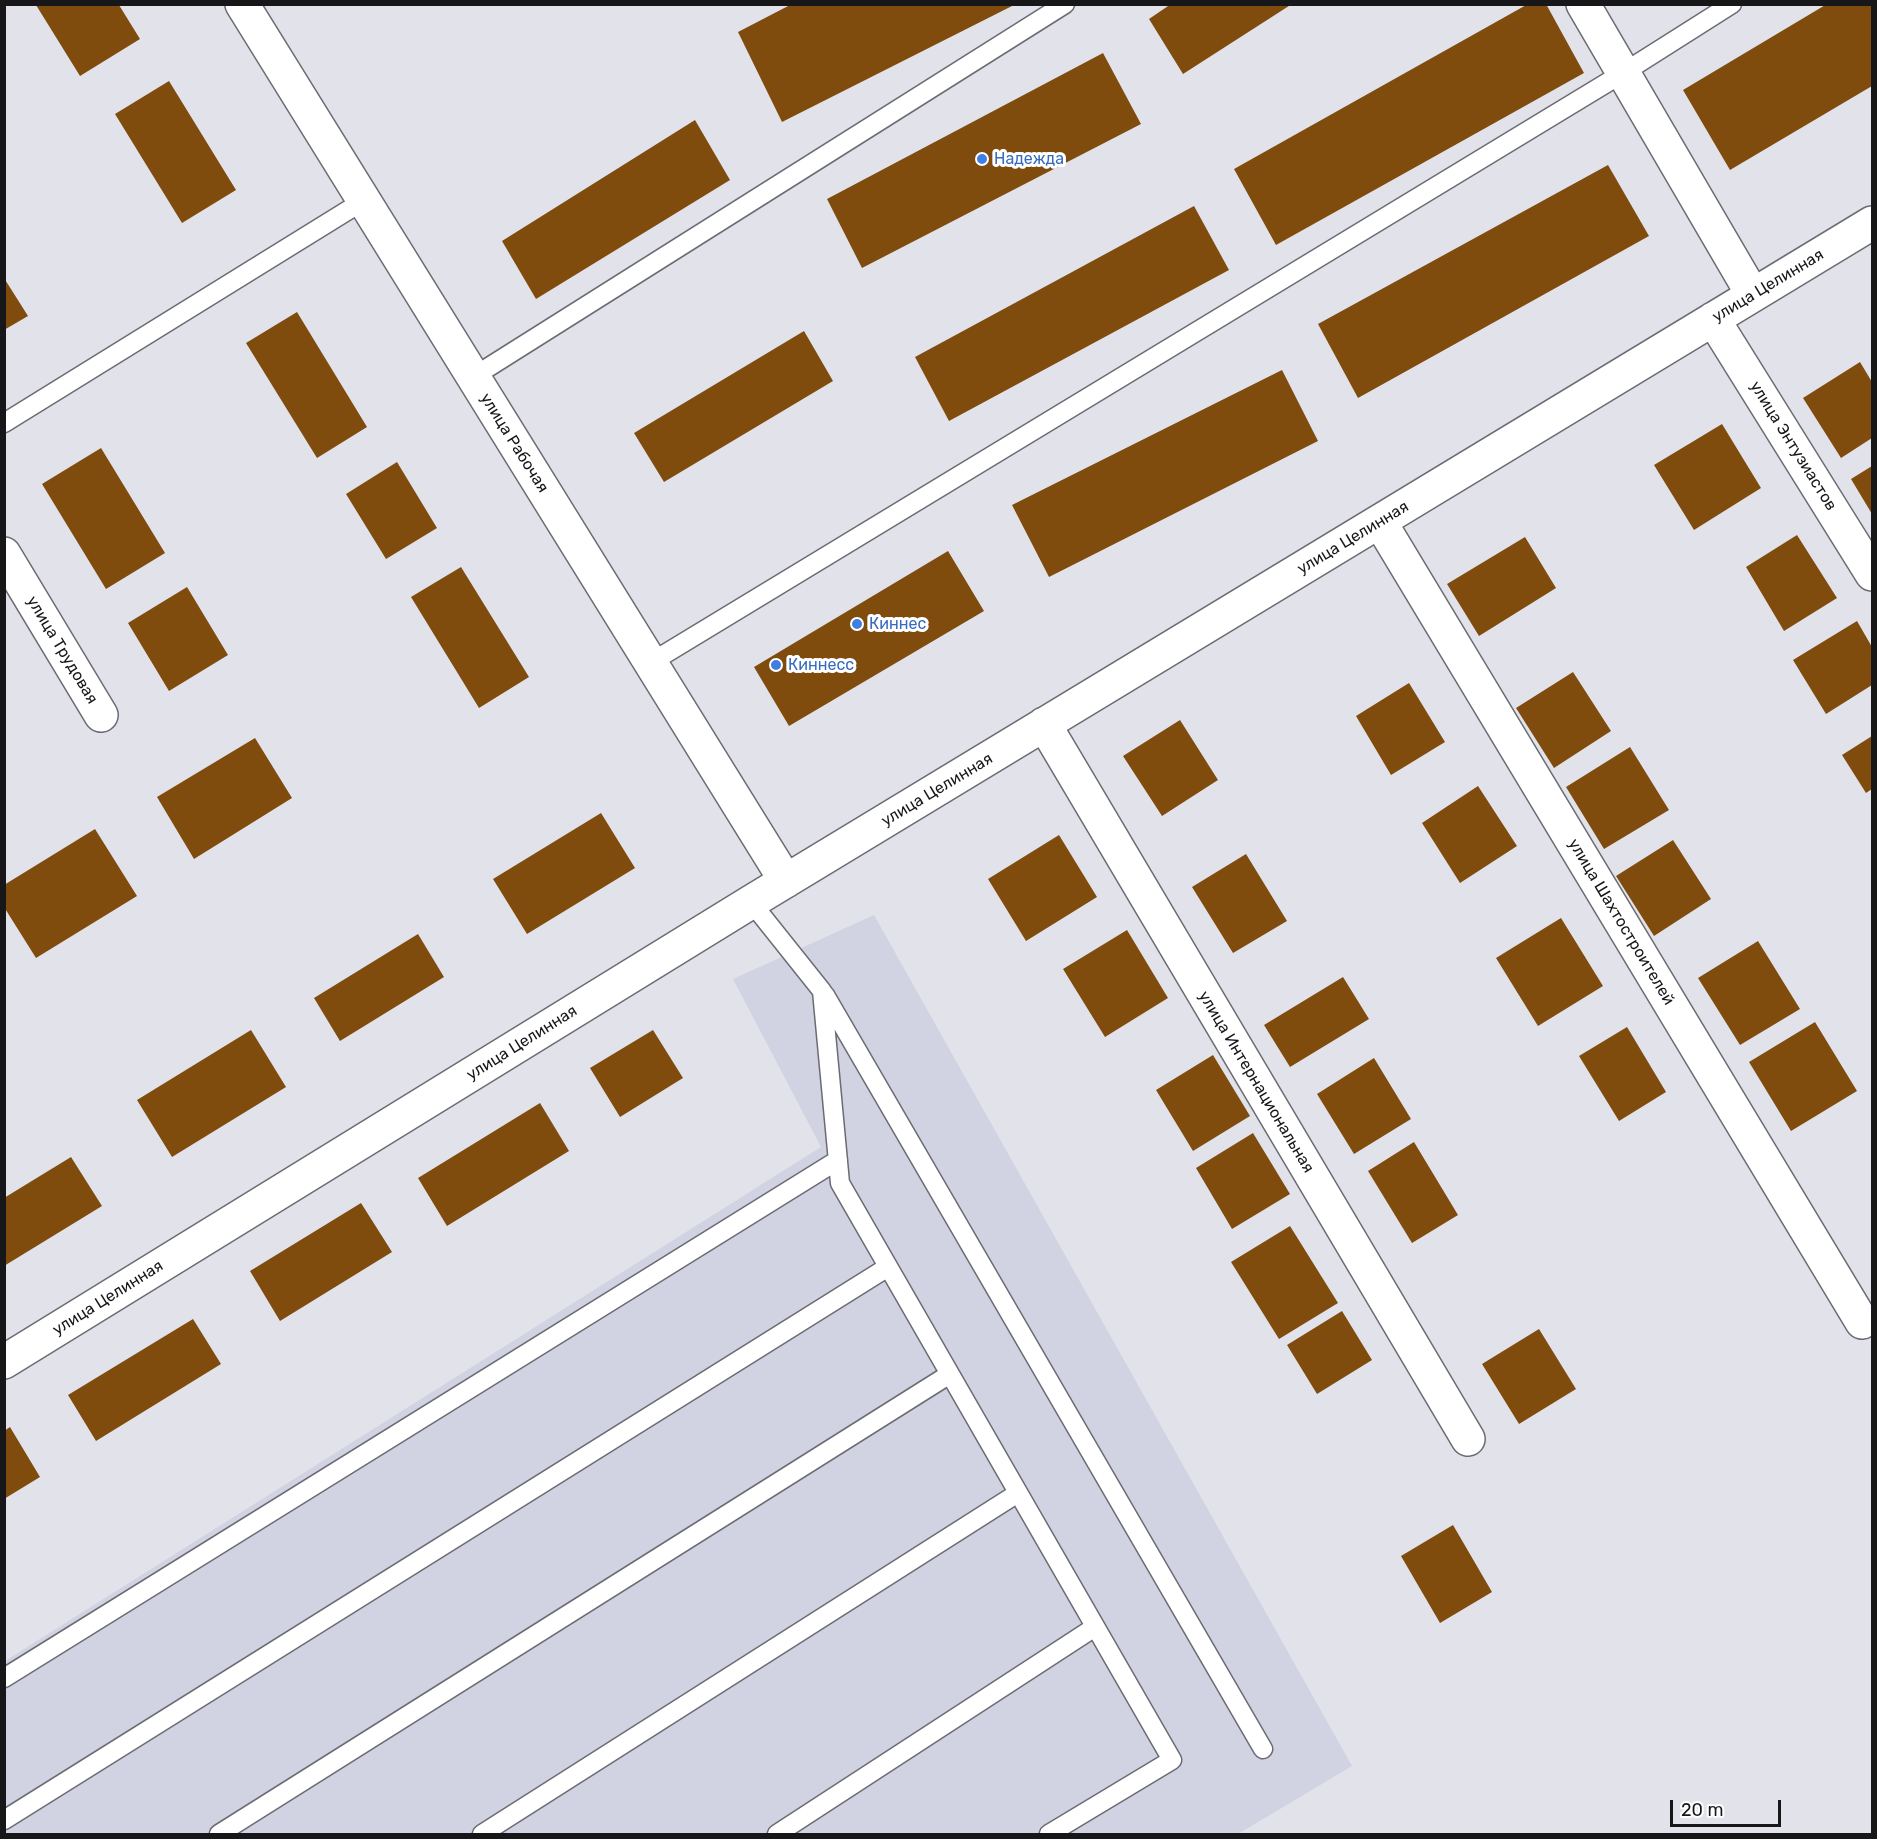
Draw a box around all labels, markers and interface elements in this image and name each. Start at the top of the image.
place label: Надежда [994,149,1064,169]
marker: Надежда [975,152,989,166]
street label: улица Целинная [1709,245,1827,327]
street label: улица Энтузиастов [1745,378,1841,514]
street label: улица Рабочая [476,390,552,496]
street label: улица Целинная [1294,497,1412,579]
street label: улица Трудовая [22,593,102,707]
place label: Киннес [869,614,926,634]
marker: Киннес [850,617,864,631]
place label: Киннесс [788,655,854,675]
marker: Киннесс [769,658,783,672]
street label: улица Целинная [878,749,996,831]
street label: улица Шахтостроителей [1564,835,1678,1009]
street label: улица Интернациональная [1194,988,1318,1176]
street label: улица Целинная [463,1001,581,1085]
street label: улица Целинная [49,1256,167,1340]
scale bar [1673,1788,1784,1826]
text: 20 m [1681,1799,1723,1821]

